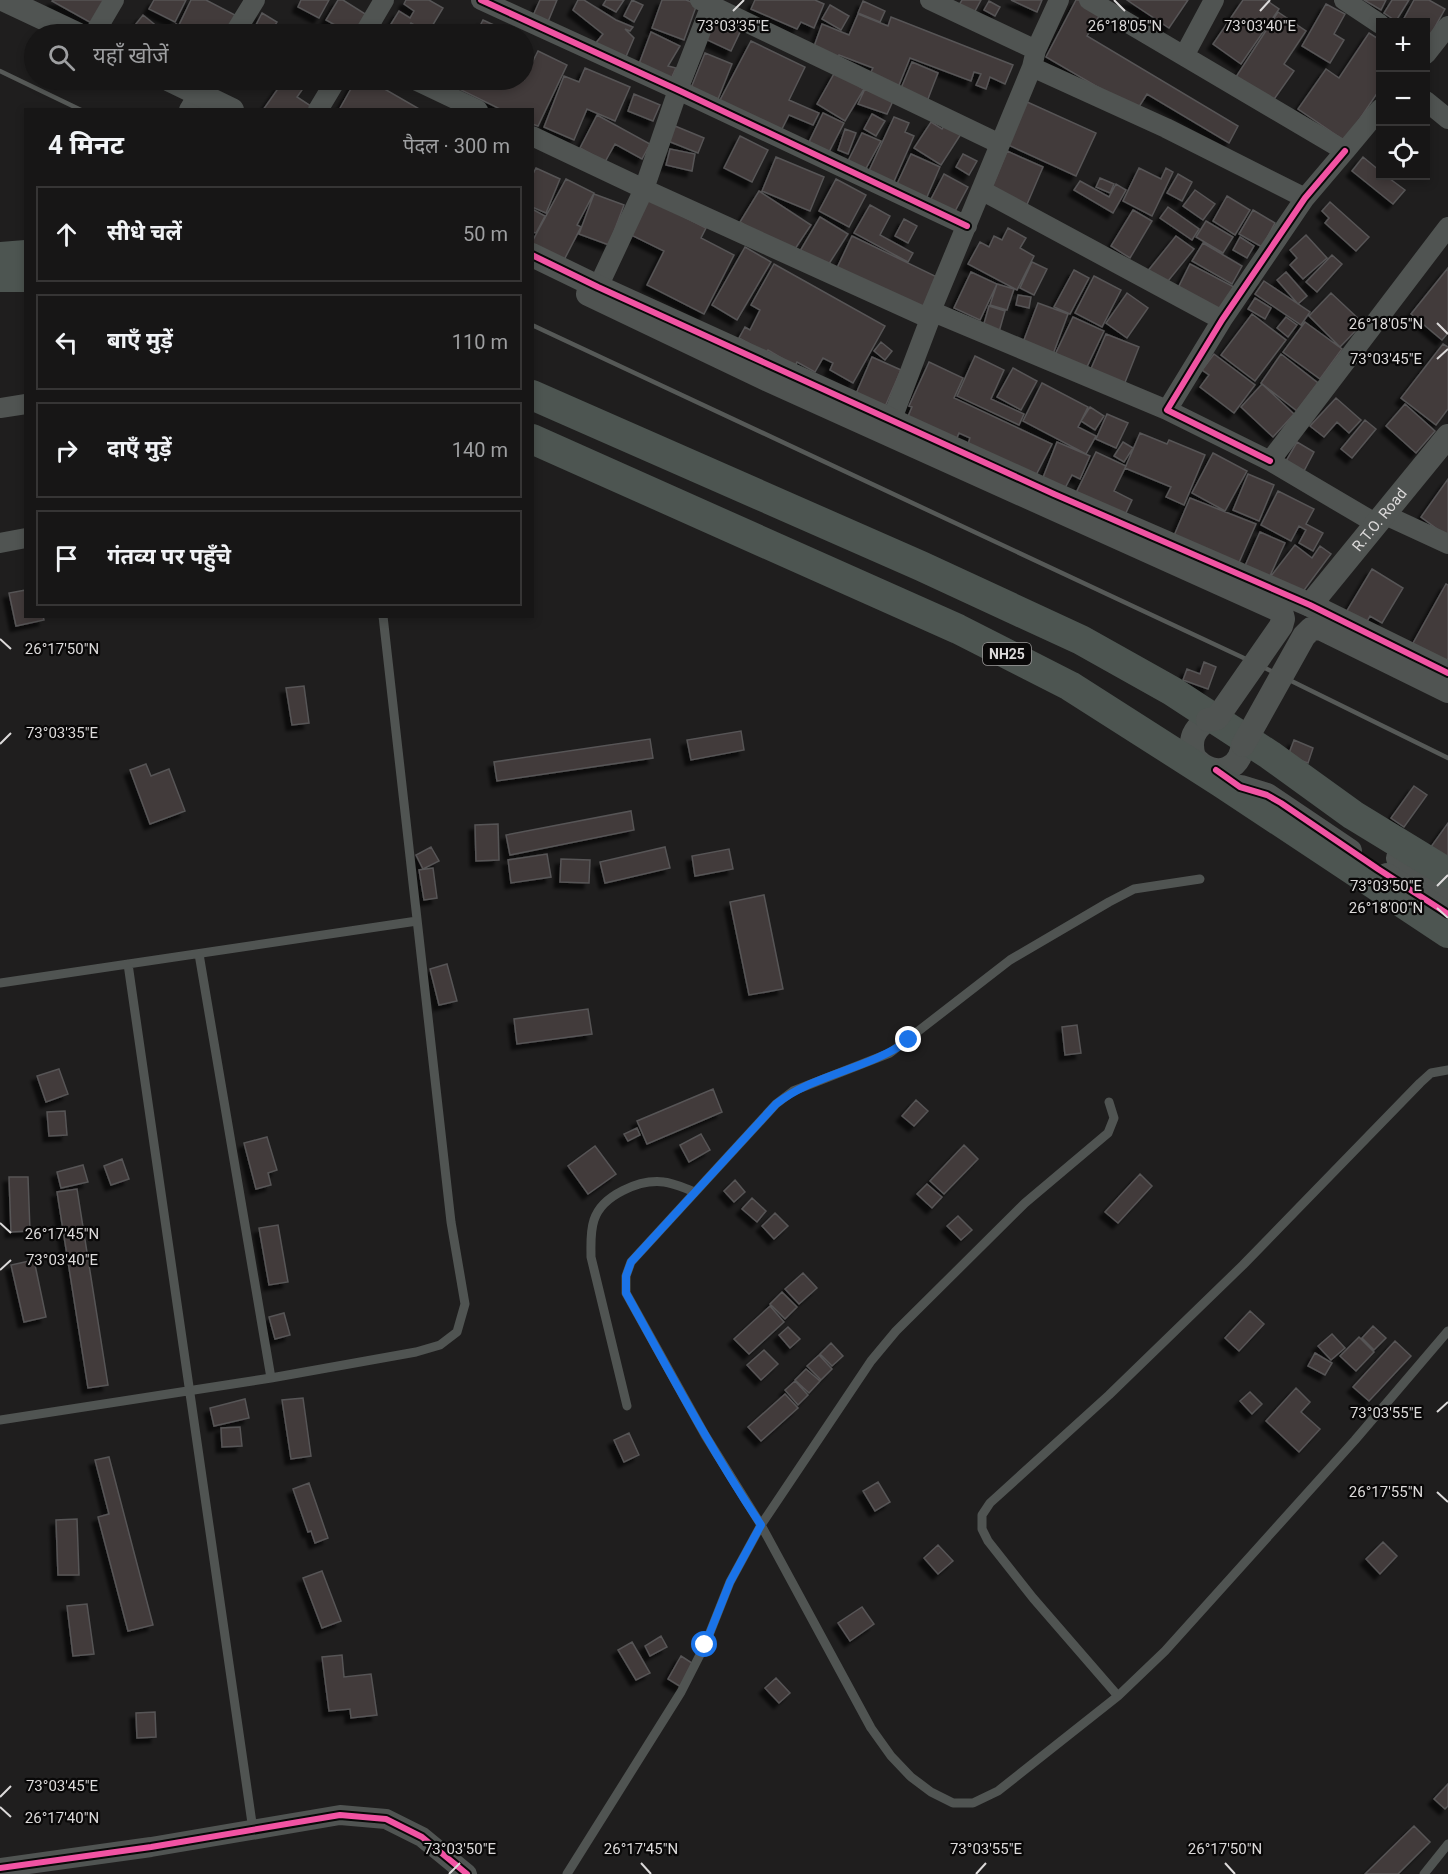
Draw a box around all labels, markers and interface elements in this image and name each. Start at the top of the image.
text: 73°03'35"E [697,17,770,35]
text: 26°18'05"N [1088,17,1162,35]
text: 73°03'40"E [1224,17,1297,35]
map controls [1376,18,1430,180]
button: + [1376,18,1430,72]
search box [24,24,534,90]
icon: search [45,41,78,74]
text: यहाँ खोजें [93,43,169,68]
button: − [1376,72,1430,126]
button: locate [1376,126,1430,180]
text: 4 मिनट [48,130,124,160]
text: पैदल · 300 m [403,134,510,158]
icon: ahead [50,218,83,251]
text: सीधे चलें [107,220,182,245]
text: 50 m [463,222,508,246]
text: 26°18'05"N [1349,315,1423,333]
icon: left [50,326,83,359]
text: बाएँ मुड़ें [107,328,173,353]
text: 110 m [452,330,508,354]
text: 73°03'45"E [1350,350,1423,368]
icon: right [50,434,83,467]
text: दाएँ मुड़ें [107,436,172,461]
text: 140 m [452,438,508,462]
street label: R.T.O. Road [1348,485,1411,555]
icon: arrive [50,542,83,575]
text: गंतव्य पर पहुँचे [107,544,231,569]
text: 26°17'50"N [25,640,99,658]
road number: NH25 [983,643,1031,665]
text: 73°03'35"E [26,724,99,742]
text: 73°03'50"E [1350,877,1423,895]
text: 26°18'00"N [1349,899,1423,917]
route end [895,1026,921,1052]
text: 26°17'45"N [25,1225,99,1243]
text: 73°03'40"E [26,1251,99,1269]
text: 73°03'55"E [1350,1404,1423,1422]
text: 26°17'55"N [1349,1483,1423,1501]
route start [691,1631,717,1657]
text: 73°03'45"E [26,1777,99,1795]
text: 26°17'40"N [25,1809,99,1827]
text: 73°03'50"E [424,1840,497,1858]
text: 26°17'45"N [604,1840,678,1858]
text: 73°03'55"E [950,1840,1023,1858]
text: 26°17'50"N [1188,1840,1262,1858]

